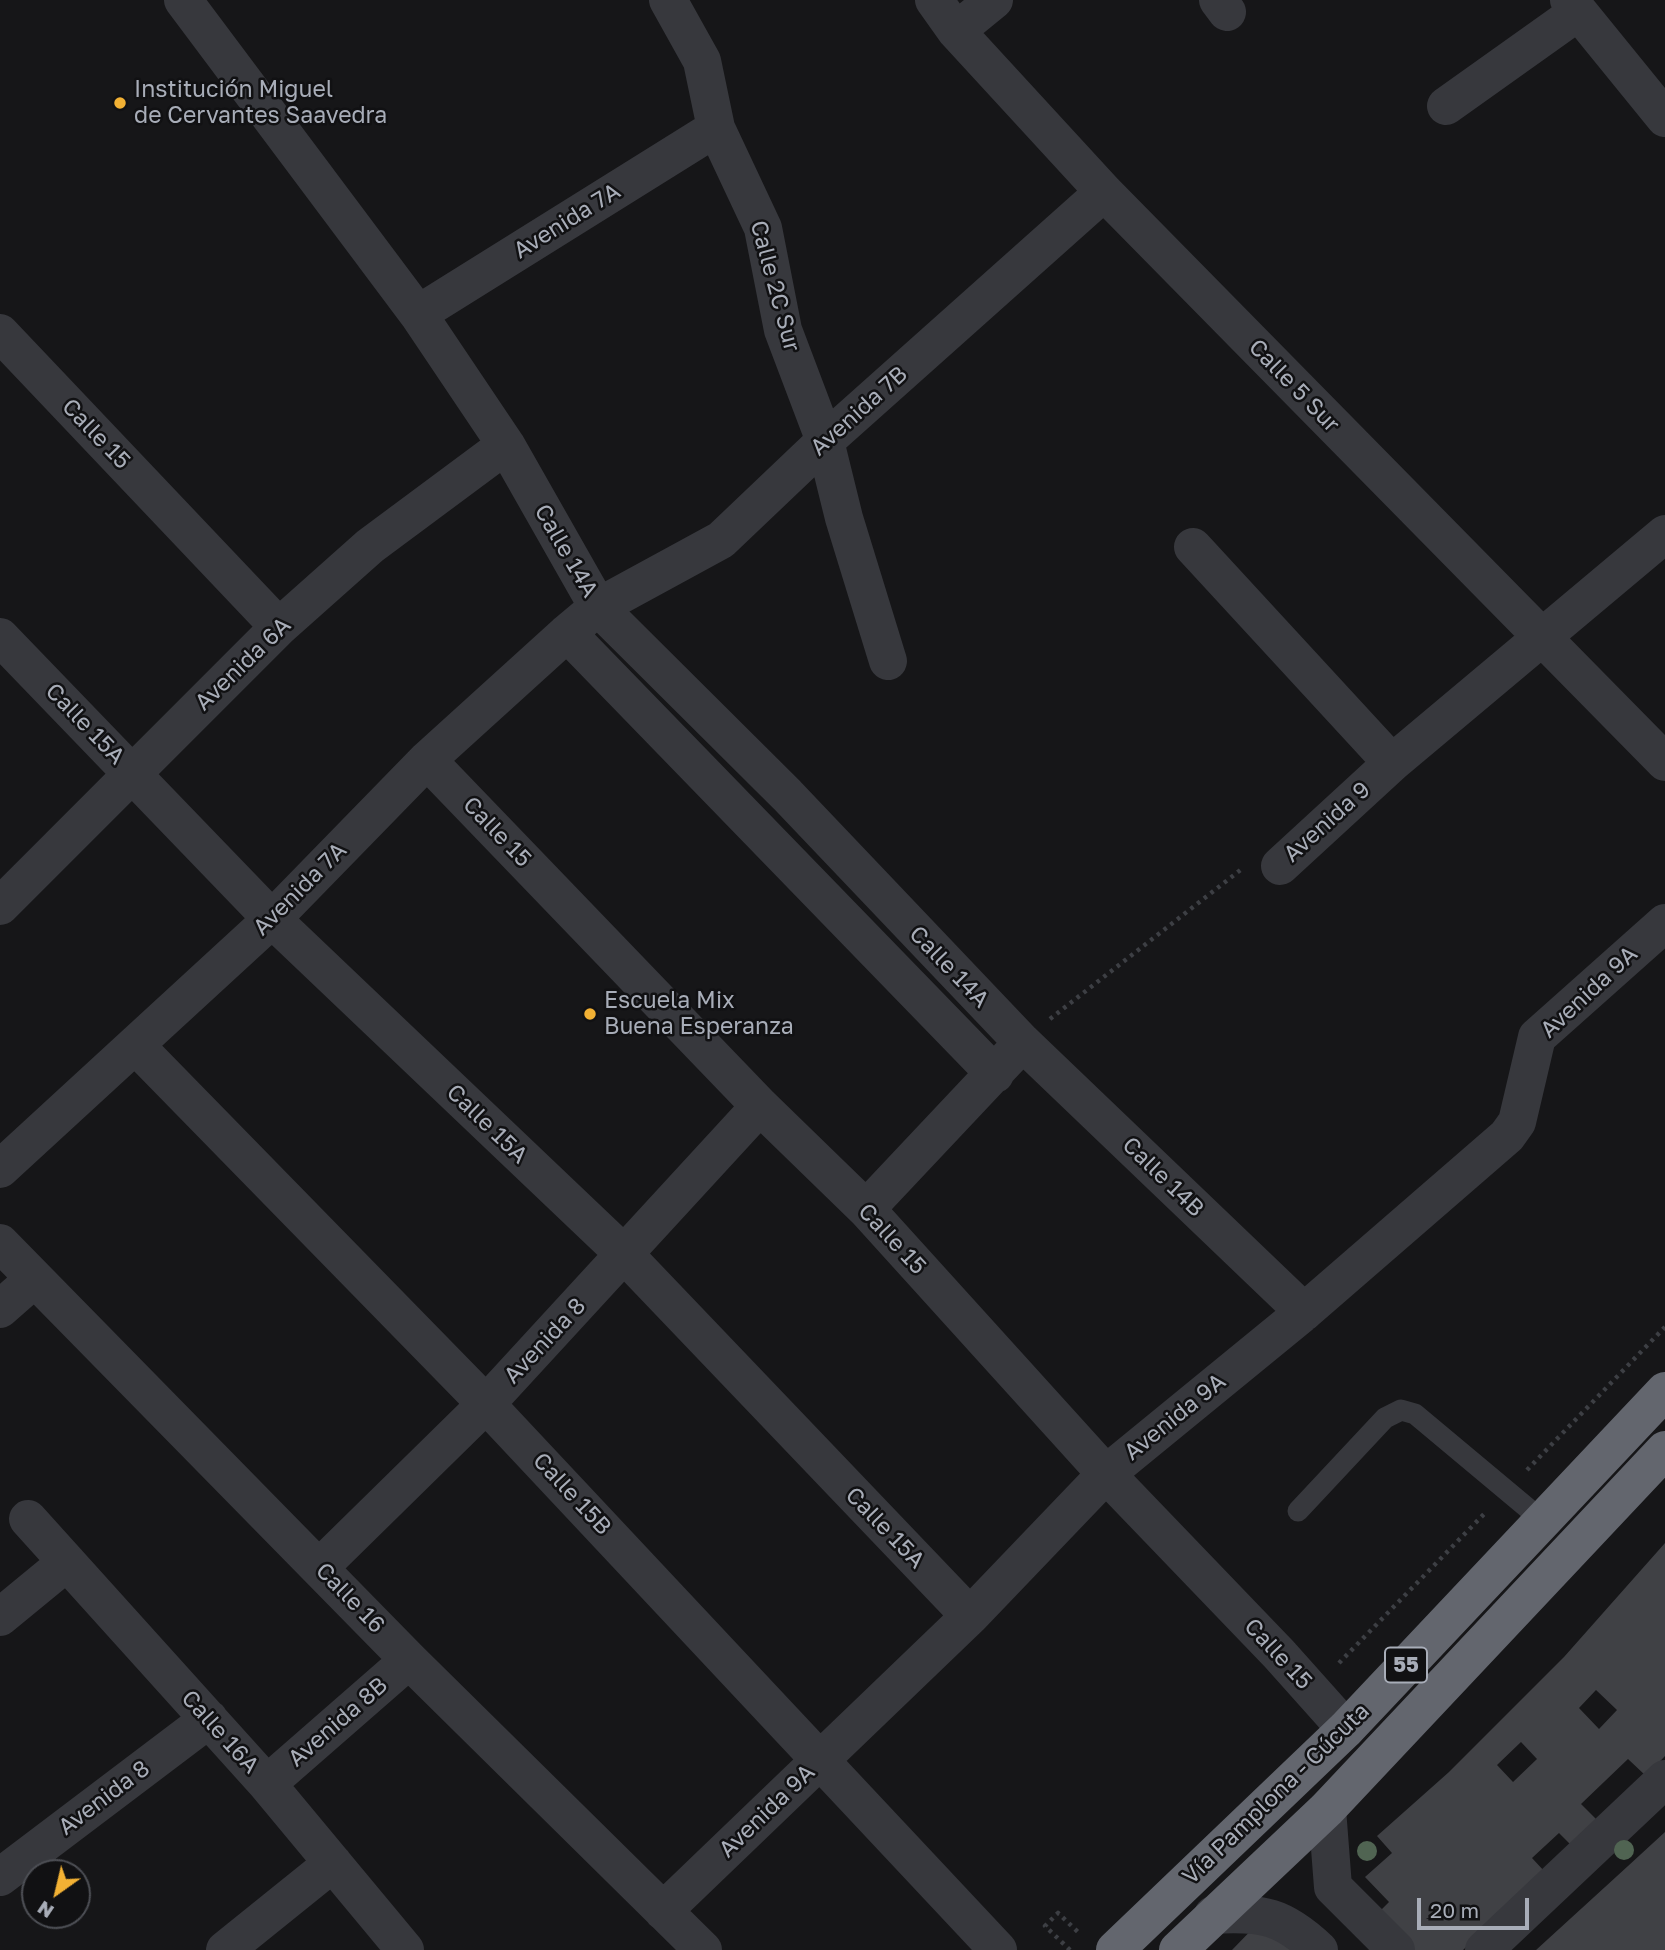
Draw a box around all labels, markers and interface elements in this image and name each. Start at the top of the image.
place label: Institución Miguel de Cervantes Saavedra [134,76,387,130]
marker: Institución Miguel de Cervantes Saavedra [112,95,128,111]
street label: Avenida 7A [509,177,625,265]
street label: Calle 2C Sur [744,217,806,355]
street label: Calle 5 Sur [1243,334,1345,438]
street label: Avenida 7B [805,360,913,462]
street label: Calle 15 [56,393,136,475]
street label: Calle 14A [528,500,604,602]
street label: Avenida 6A [189,612,297,716]
street label: Calle 15A [40,678,130,770]
street label: Avenida 9 [1278,776,1376,868]
street label: Calle 15 [457,791,537,873]
street label: Avenida 7A [248,837,352,941]
street label: Calle 14A [903,920,995,1014]
street label: Avenida 9A [1535,940,1643,1044]
place label: Escuela Mix Buena Esperanza [604,987,794,1041]
marker: Escuela Mix Buena Esperanza [582,1006,598,1022]
street label: Calle 15A [441,1079,533,1169]
street label: Calle 14B [1116,1131,1210,1223]
street label: Calle 15 [852,1198,932,1280]
street label: Avenida 8 [498,1292,592,1390]
street label: Avenida 9A [1119,1368,1231,1466]
street label: Calle 15B [527,1447,617,1541]
street label: Calle 15A [840,1482,930,1574]
street label: Calle 16 [310,1557,390,1639]
street label: Calle 15 [1238,1613,1318,1695]
road number: 55 [1385,1648,1427,1682]
street label: Avenida 8B [283,1671,393,1773]
street label: Calle 16A [175,1685,265,1779]
street label: Vía Pamplona - Cúcuta [1177,1698,1375,1890]
street label: Avenida 8 [53,1755,155,1841]
street label: Avenida 9A [713,1759,821,1863]
north arrow [21,1859,91,1929]
scale bar [1420,1884,1532,1928]
text: N [33,1897,58,1924]
text: 20 m [1430,1897,1479,1923]

